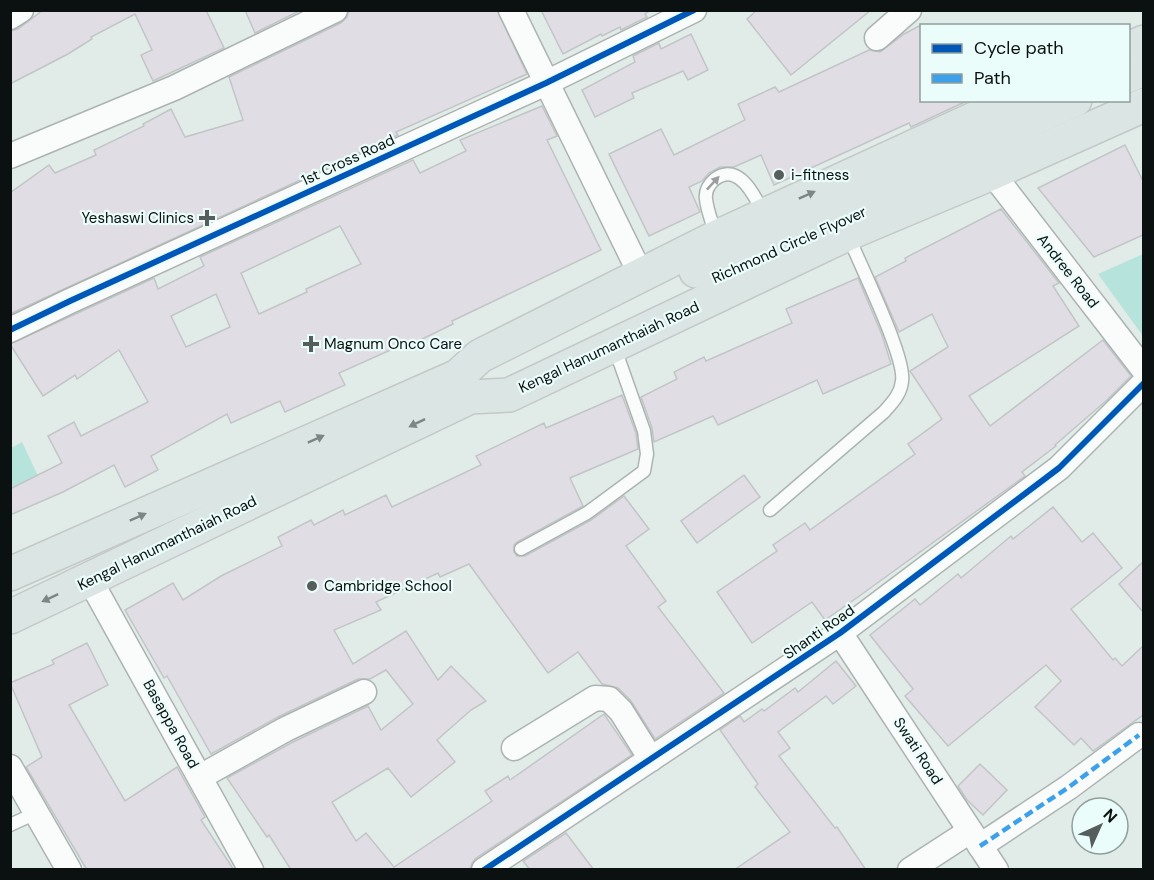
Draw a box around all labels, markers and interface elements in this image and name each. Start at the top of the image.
legend [920,24,1130,102]
text: Cycle path [974,36,1064,60]
text: Path [974,66,1011,90]
street label: 1st Cross Road [298,130,398,190]
place label: i-fitness [791,165,849,185]
marker: i-fitness [772,168,786,182]
one-way arrow [706,175,720,190]
one-way arrow [798,190,816,200]
street label: Richmond Circle Flyover [709,202,870,288]
place label: Yeshaswi Clinics [81,208,194,228]
marker: Yeshaswi Clinics [198,209,216,227]
street label: Andree Road [1033,230,1103,312]
street label: Kengal Hanumanthaiah Road [516,296,702,398]
place label: Magnum Onco Care [324,334,462,354]
marker: Magnum Onco Care [302,335,320,353]
one-way arrow [409,418,426,427]
one-way arrow [308,434,325,443]
street label: Kengal Hanumanthaiah Road [74,491,260,595]
one-way arrow [129,513,146,522]
place label: Cambridge School [324,576,452,596]
marker: Cambridge School [305,579,319,593]
one-way arrow [41,593,59,603]
street label: Shanti Road [779,600,859,664]
street label: Basappa Road [138,676,204,772]
street label: Swati Road [889,714,947,788]
north arrow [1070,796,1130,856]
text: N [1099,804,1122,827]

